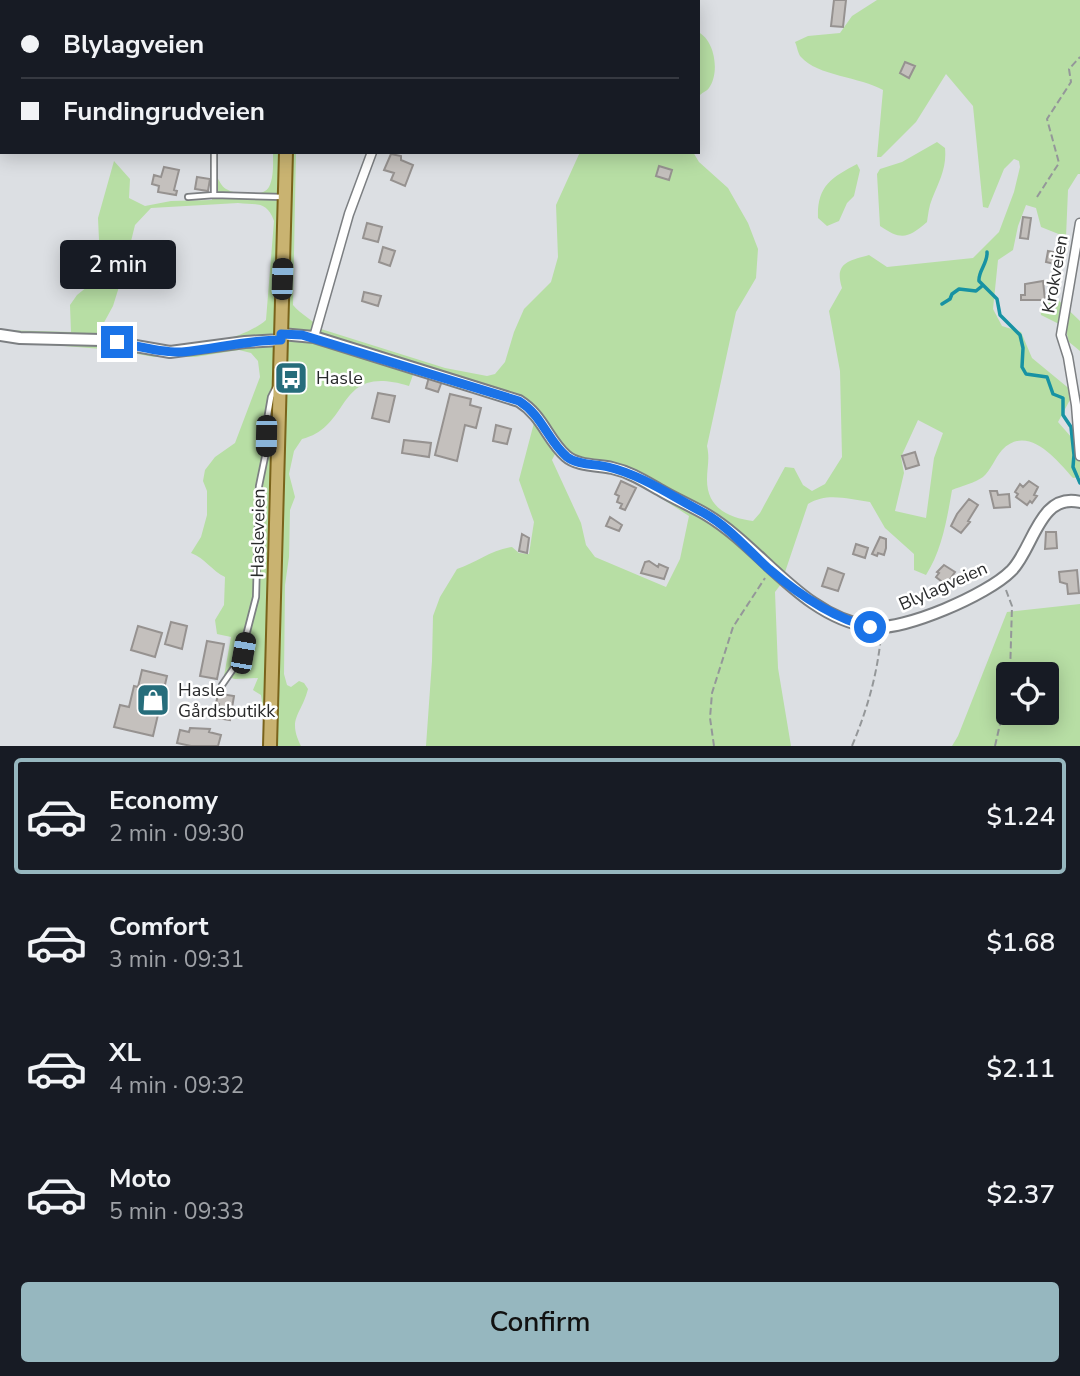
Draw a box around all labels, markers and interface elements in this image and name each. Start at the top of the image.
text: Blylagveien [63,27,204,62]
text: Fundingrudveien [63,94,265,129]
street label: Krokveien [1036,233,1074,315]
callout: 2 min [59,240,175,290]
text: 2 min [89,249,147,280]
car [271,258,294,300]
route end [101,326,133,358]
bus stop icon: Hasle [272,359,310,397]
place label: Hasle [316,366,363,390]
car [256,415,277,457]
street label: Hasleveien [245,488,271,578]
street label: Blylagveien [895,556,991,616]
route start [854,611,886,643]
car [230,630,257,676]
map controls [996,662,1059,725]
button: locate [996,662,1059,725]
place label: Hasle Gårdsbutikk [178,678,276,723]
shop icon: Hasle Gårdsbutikk [134,681,172,719]
text: Economy [109,783,218,818]
icon: car [25,785,88,848]
text: $1.24 [986,799,1055,834]
text: 2 min · 09:30 [109,818,244,849]
text: Comfort [109,909,209,944]
icon: car [25,911,88,974]
text: $1.68 [986,925,1055,960]
text: 3 min · 09:31 [109,944,244,975]
text: XL [109,1035,141,1070]
icon: car [25,1037,88,1100]
text: $2.11 [986,1051,1055,1086]
text: 4 min · 09:32 [109,1070,244,1101]
text: Moto [109,1161,171,1196]
icon: car [25,1163,88,1226]
text: $2.37 [986,1177,1055,1212]
text: 5 min · 09:33 [109,1196,244,1227]
button: Confirm [21,1282,1059,1362]

